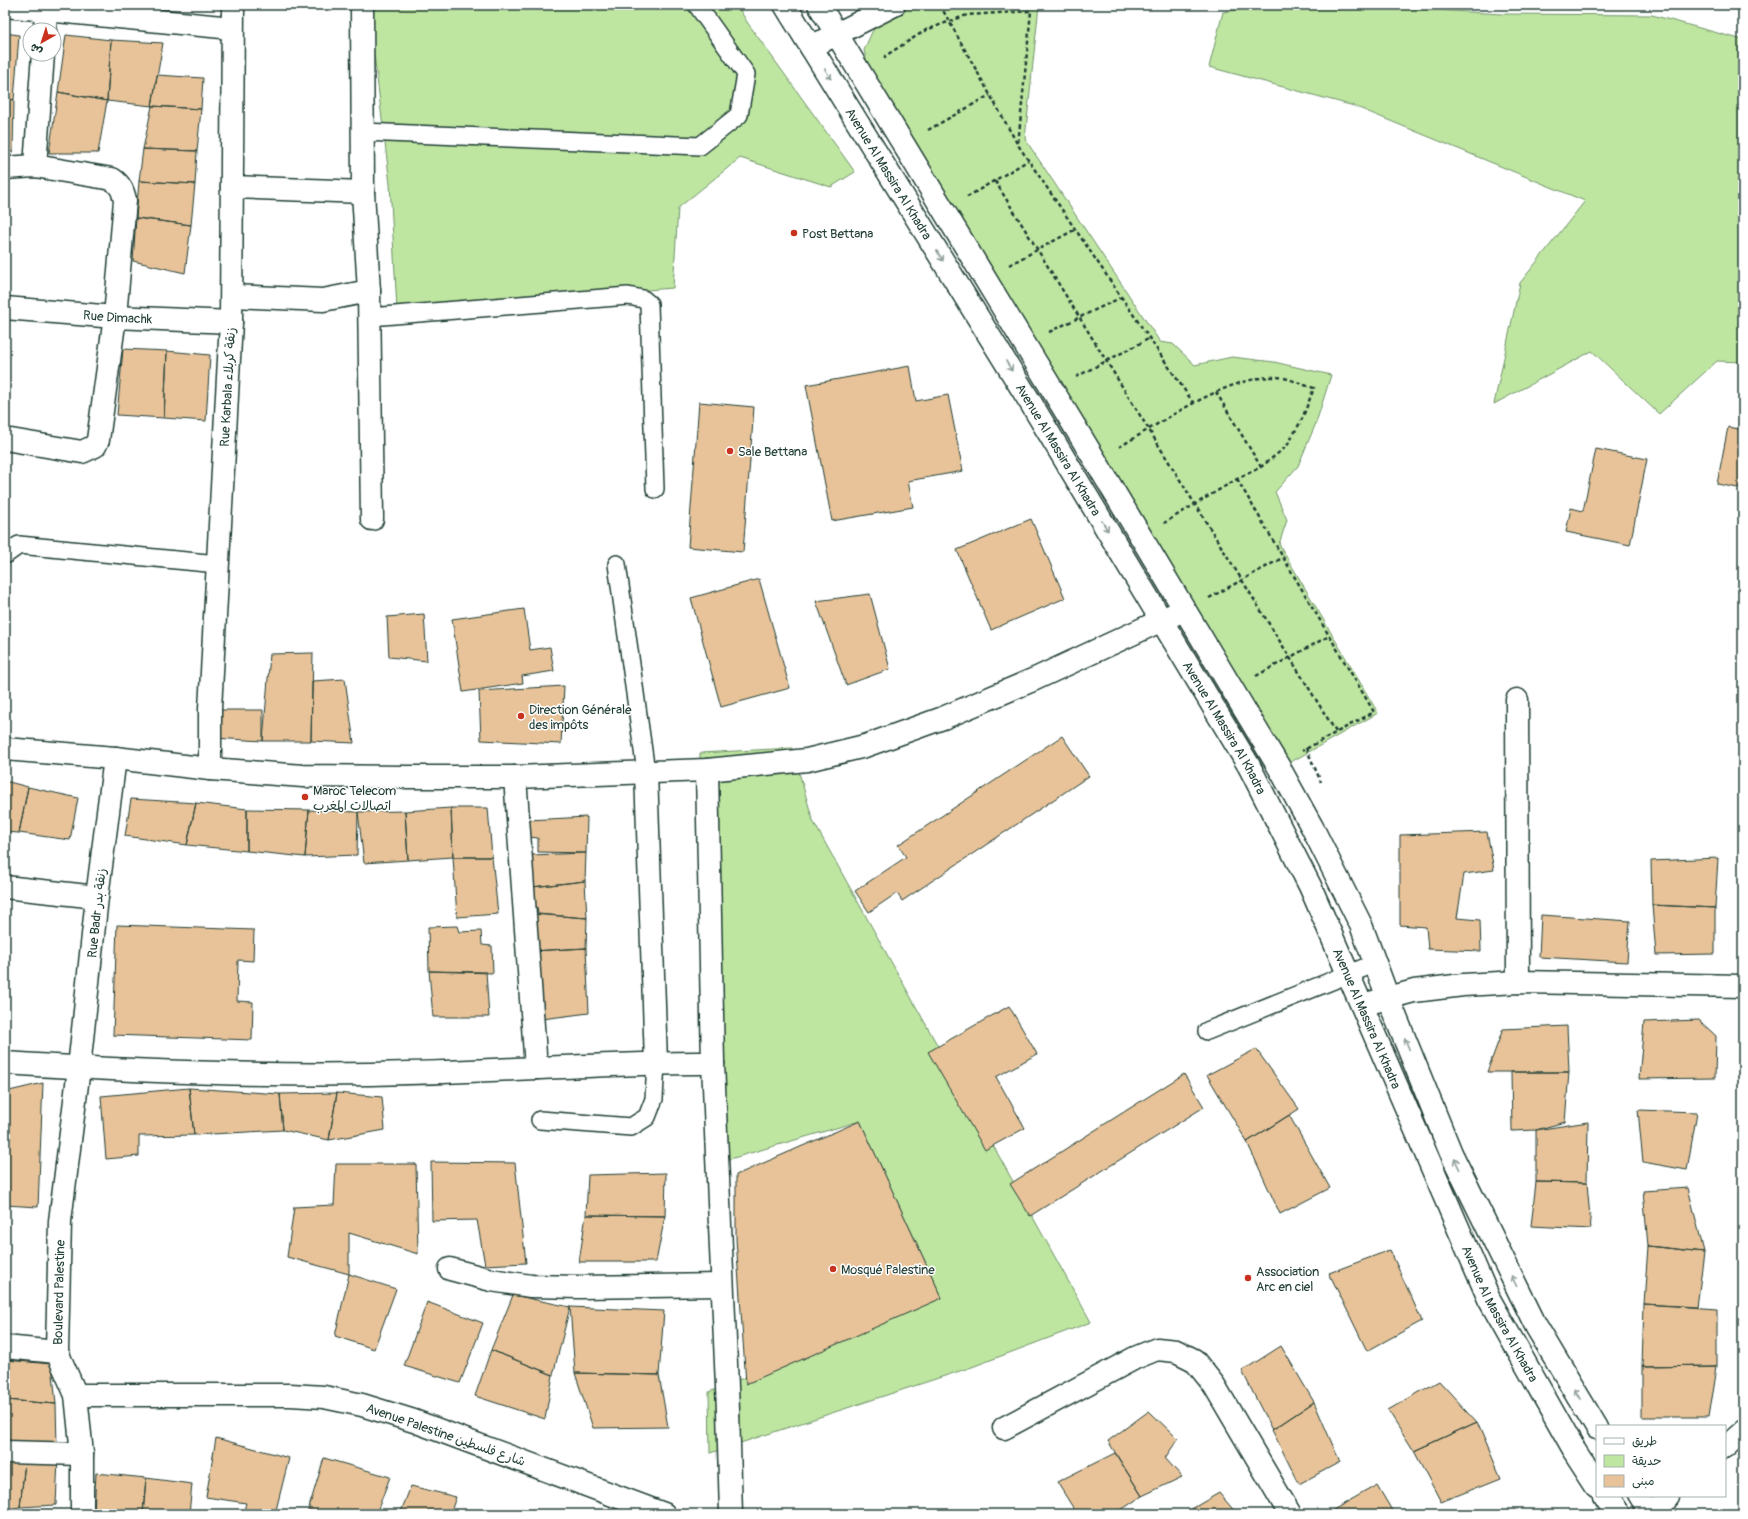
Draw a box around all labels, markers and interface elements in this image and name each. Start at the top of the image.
north arrow [22,22,62,62]
text: ش [27,41,45,58]
one-way arrow [824,68,832,80]
street label: Avenue Al Massira Al Khadra [842,105,935,243]
place label: Post Bettana [802,226,873,242]
marker: Post Bettana [789,228,799,238]
one-way arrow [937,250,945,262]
street label: Rue Dimachk [82,307,153,328]
street label: Rue Karbala زنقة كربلاء [217,327,239,447]
one-way arrow [1004,361,1013,372]
street label: Avenue Al Massira Al Khadra [1012,381,1104,519]
place label: Sale Bettana [738,444,807,460]
marker: Sale Bettana [725,446,735,456]
one-way arrow [1101,520,1109,531]
street label: Avenue Al Massira Al Khadra [1179,659,1269,797]
place label: Direction Générale des impôts [529,702,632,733]
marker: Direction Générale des impôts [516,711,526,721]
place label: Maroc Telecom اتصالات المغرب [313,783,396,814]
marker: Maroc Telecom اتصالات المغرب [300,792,310,802]
street label: Rue Badr زنقة بدر [84,867,110,959]
street label: Avenue Al Massira Al Khadra [1329,946,1404,1091]
one-way arrow [1402,1038,1410,1050]
one-way arrow [1453,1158,1460,1170]
street label: Boulevard Palestine [50,1239,69,1345]
street label: Avenue Al Massira Al Khadra [1458,1243,1541,1385]
place label: Mosqué Palestine [841,1262,935,1278]
marker: Mosqué Palestine [828,1264,838,1274]
place label: Association Arc en ciel [1256,1264,1319,1295]
marker: Association Arc en ciel [1243,1273,1253,1283]
one-way arrow [1510,1275,1517,1287]
one-way arrow [1572,1388,1580,1400]
street label: Avenue Palestine شارع فلسطين [364,1400,527,1471]
legend [1596,1425,1726,1497]
text: طريق [1632,1434,1657,1449]
text: حديقة [1632,1454,1661,1469]
text: مبنى [1632,1474,1655,1489]

